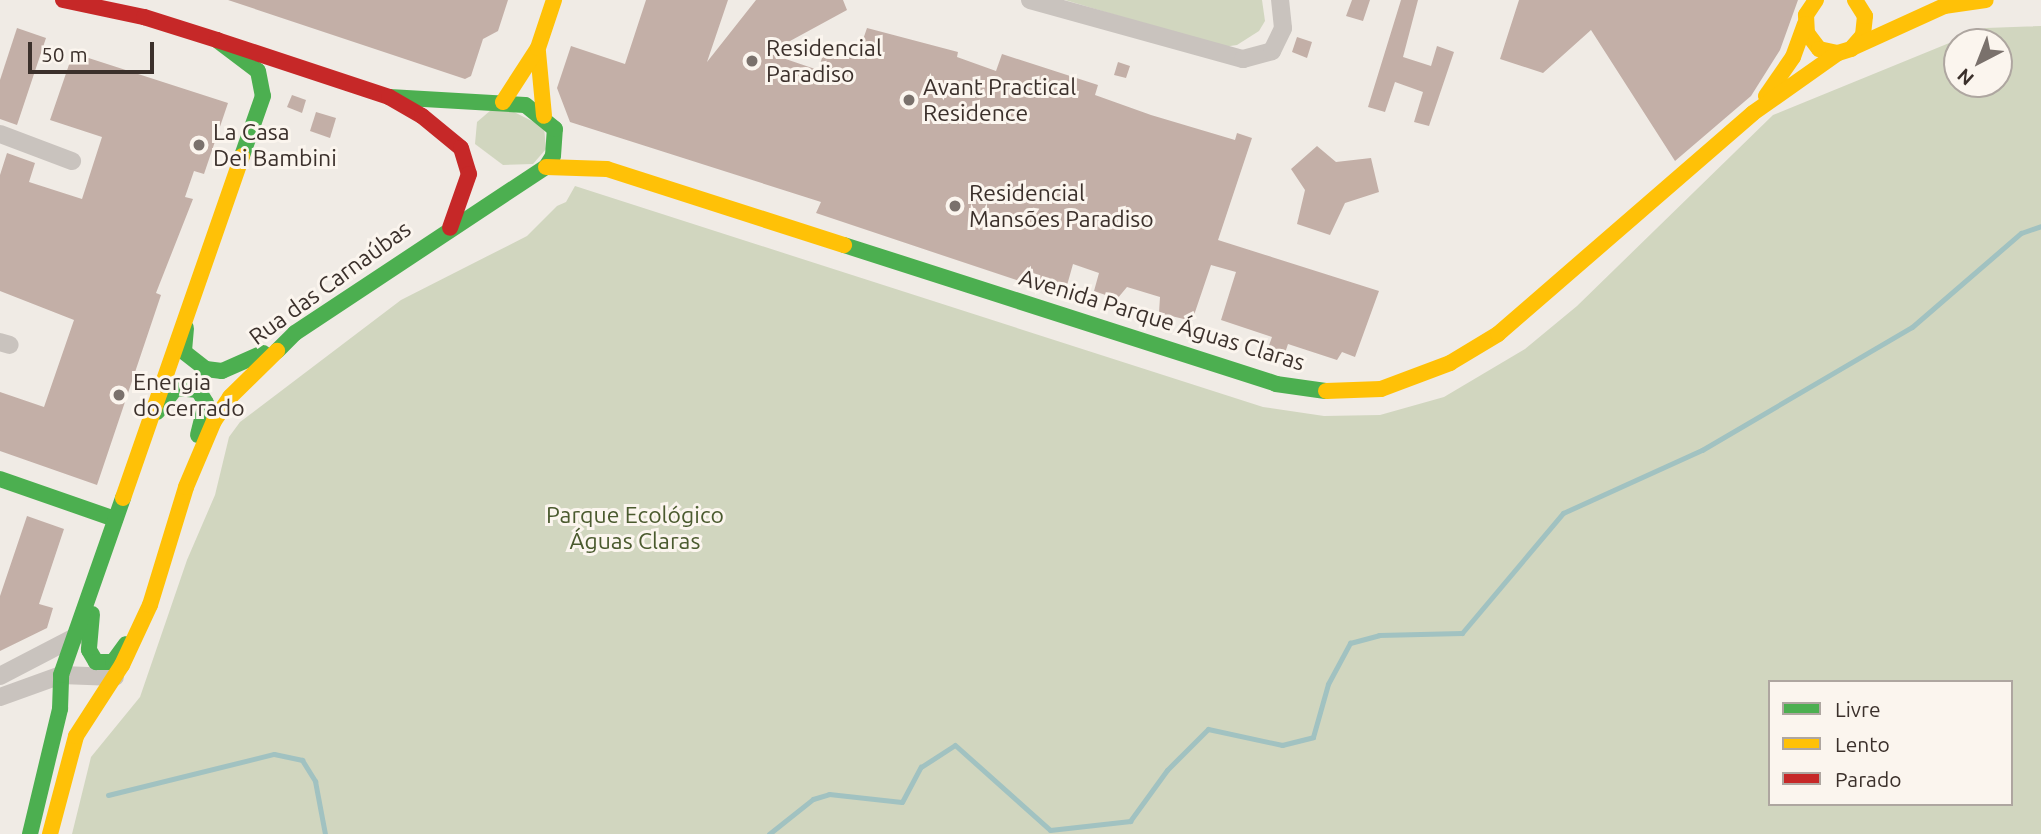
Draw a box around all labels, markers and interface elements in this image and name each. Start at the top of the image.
scale bar [32,28,158,72]
north arrow [1943,28,2013,98]
place label: Residencial Paradiso [766,34,882,88]
text: 50 m [41,42,88,66]
marker: Residencial Paradiso [744,53,760,69]
text: N [1953,64,1978,90]
place label: Avant Practical Residence [923,73,1076,127]
marker: Avant Practical Residence [901,92,917,108]
place label: La Casa Dei Bambini [213,118,337,172]
marker: La Casa Dei Bambini [191,137,207,153]
place label: Residencial Mansões Paradiso [969,179,1154,233]
marker: Residencial Mansões Paradiso [947,198,963,214]
street label: Rua das Carnaúbas [244,215,416,351]
street label: Avenida Parque Águas Claras [1016,263,1308,377]
place label: Energia do cerrado [133,368,245,422]
marker: Energia do cerrado [111,387,127,403]
park label: Parque Ecológico Águas Claras [546,501,724,555]
legend [1768,680,2013,806]
text: Livre [1835,697,1881,721]
text: Lento [1835,732,1890,756]
text: Parado [1835,767,1901,791]

